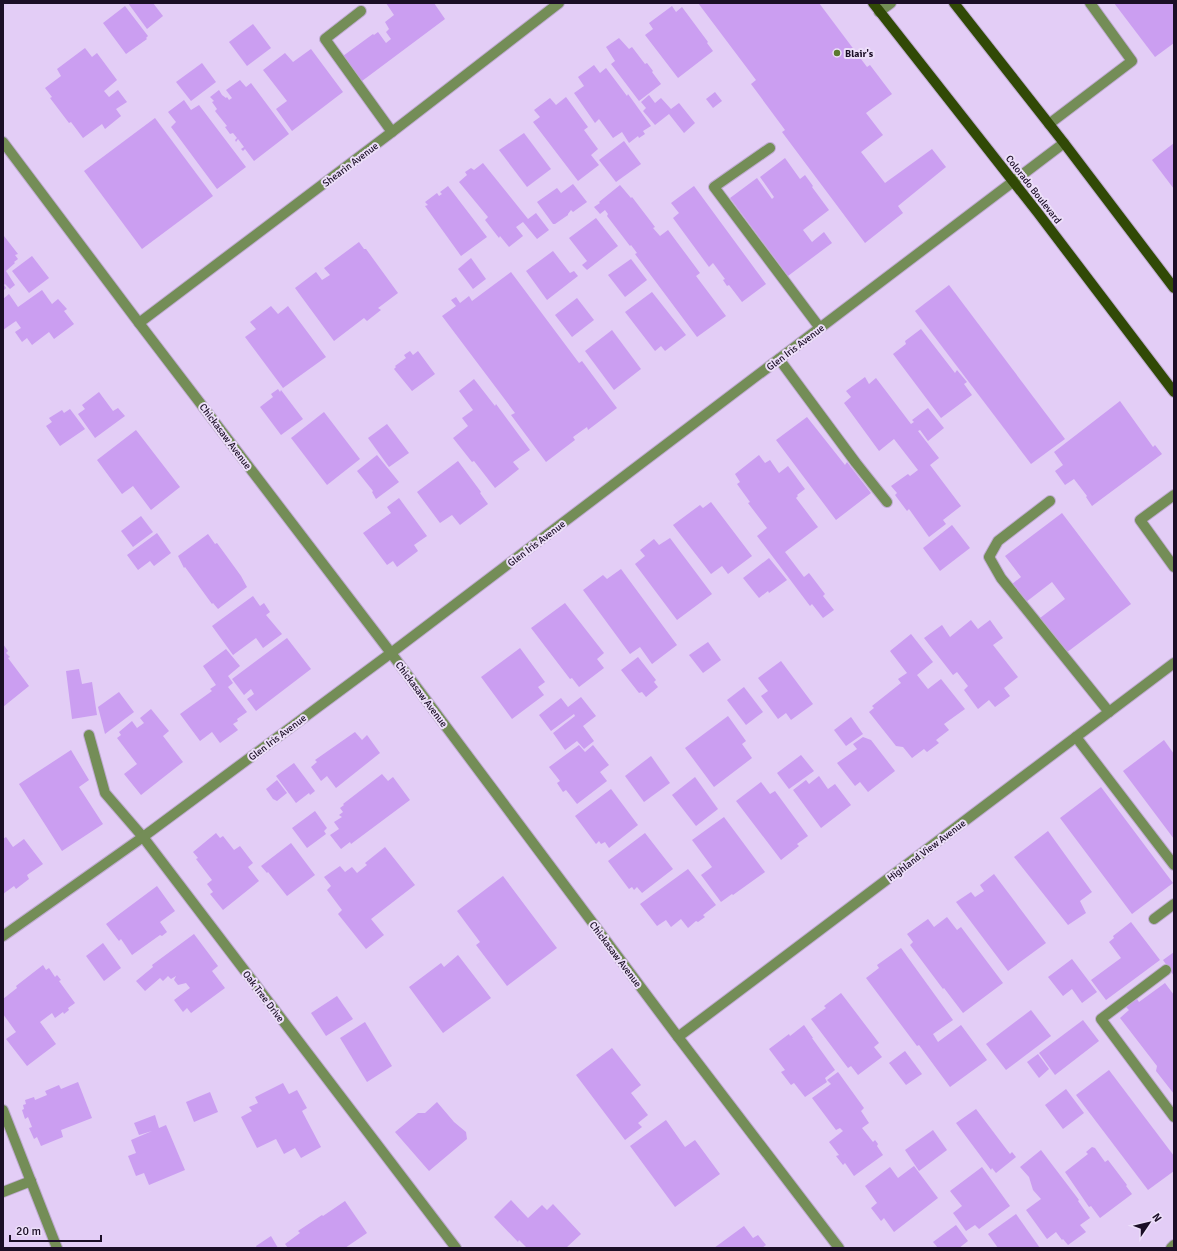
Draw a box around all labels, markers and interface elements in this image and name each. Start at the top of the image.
marker: Blair's [832,48,842,58]
place label: Blair's [845,48,874,60]
street label: Shearin Avenue [320,140,381,190]
street label: Colorado Boulevard [1003,153,1064,226]
street label: Glen Iris Avenue [764,322,827,373]
street label: Chickasaw Avenue [197,401,254,472]
street label: Glen Iris Avenue [505,518,568,569]
street label: Chickasaw Avenue [393,659,450,730]
street label: Glen Iris Avenue [246,712,309,763]
street label: Highland View Avenue [885,817,968,884]
street label: Chickasaw Avenue [587,919,644,990]
street label: Oak Tree Drive [240,969,286,1025]
north arrow [1129,1203,1169,1243]
text: N [1149,1211,1164,1224]
scale bar [10,1217,101,1243]
text: 20 m [16,1224,41,1239]

